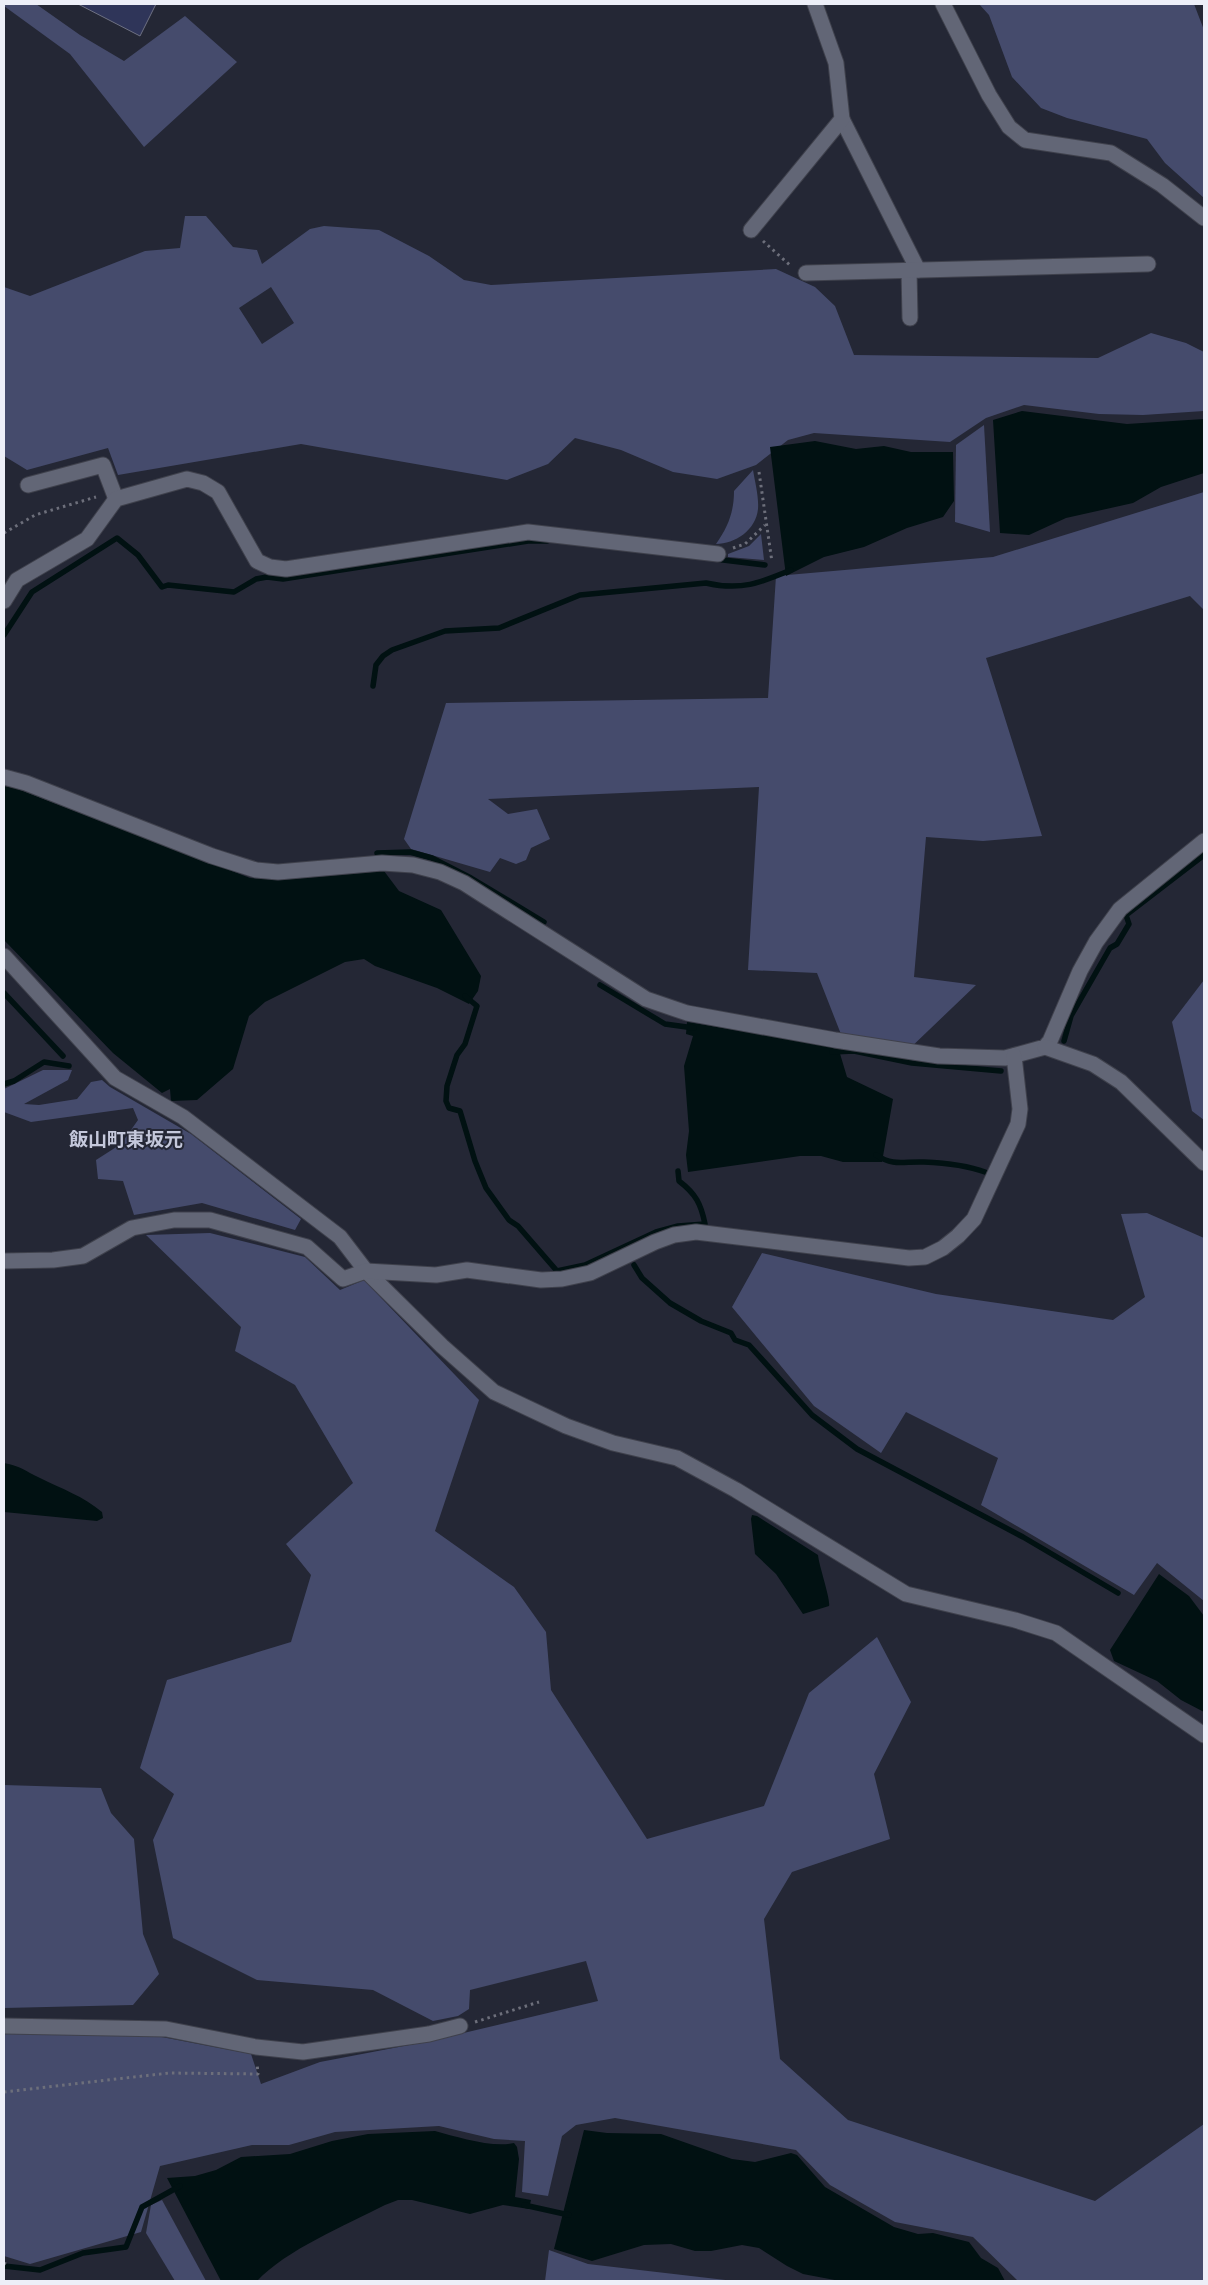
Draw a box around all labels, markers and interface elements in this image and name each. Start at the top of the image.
district label: 飯山町東坂元 [69,1128,183,1151]

